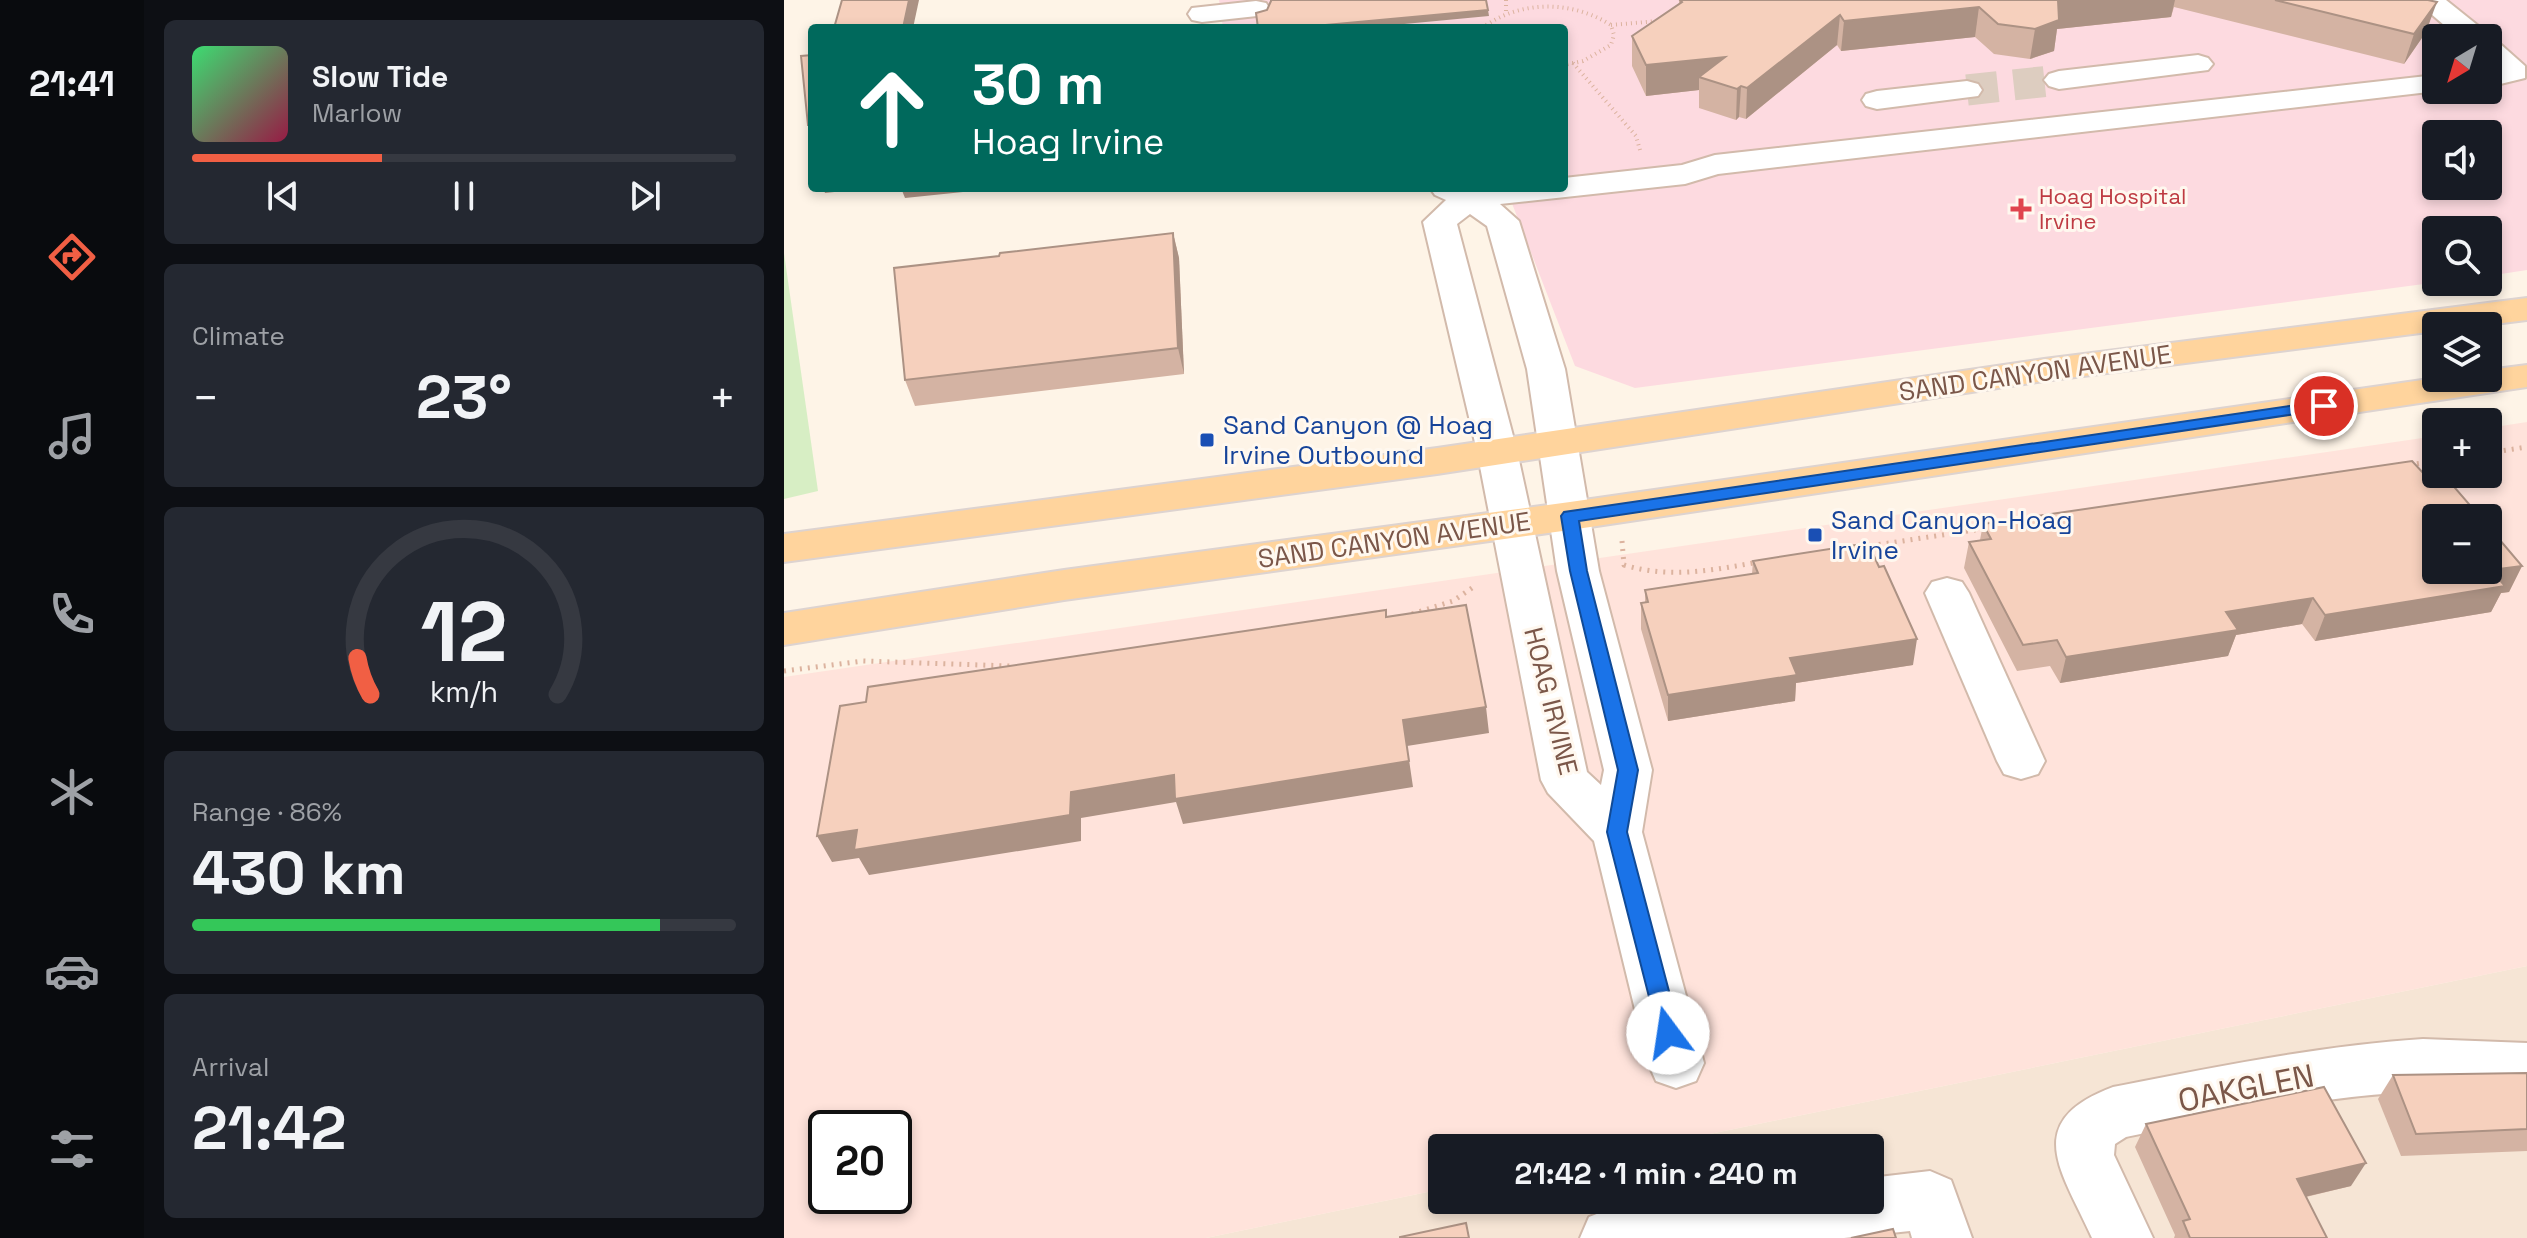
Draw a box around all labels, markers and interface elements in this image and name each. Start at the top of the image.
north arrow [2422,24,2502,104]
map controls [2422,24,2502,584]
text: 30 m [972,49,1104,120]
icon: ahead [840,56,944,160]
text: Slow Tide [312,57,448,96]
text: 21:41 [29,61,115,107]
text: Marlow [312,96,402,130]
text: Hoag Irvine [972,119,1164,165]
button: sound [2422,120,2502,200]
icon: previous [261,174,305,218]
icon: pause [442,174,486,218]
icon: next [623,174,667,218]
place label: Hoag Hospital Irvine [2039,182,2186,235]
marker: Hoag Hospital Irvine [2010,198,2032,220]
button: search [2422,216,2502,296]
icon: directions [44,229,100,285]
button: layers [2422,312,2502,392]
text: Climate [192,319,285,353]
street label: SAND CANYON AVENUE [1897,337,2173,409]
text: 23° [416,359,512,436]
text: − [192,370,219,426]
text: + [709,370,736,426]
pin [2290,372,2358,440]
icon: arrive [2302,384,2346,428]
icon: music [44,408,100,464]
place label: Sand Canyon @ Hoag Irvine Outbound [1223,408,1493,472]
button: + [2422,408,2502,488]
marker: Sand Canyon @ Hoag Irvine Outbound [1198,431,1216,449]
place label: Sand Canyon-Hoag Irvine [1831,503,2073,567]
street label: SAND CANYON AVENUE [1256,504,1532,576]
button: − [2422,504,2502,584]
marker: Sand Canyon-Hoag Irvine [1806,526,1824,544]
text: 12 [420,579,508,685]
icon: phone [44,586,100,642]
street label: HOAG IRVINE [1516,624,1586,778]
text: km/h [430,674,498,710]
icon: climate [44,764,100,820]
text: Range · 86% [192,795,342,829]
text: 430 km [192,835,406,912]
icon: car [44,943,100,999]
position arrow [1626,991,1710,1075]
text: Arrival [192,1050,269,1084]
street label: OAKGLEN [2175,1055,2317,1121]
text: 21:42 [192,1090,346,1167]
speed limit sign: 20 [808,1110,912,1214]
icon: filters [44,1121,100,1177]
text: 21:42 · 1 min · 240 m [1514,1154,1798,1193]

